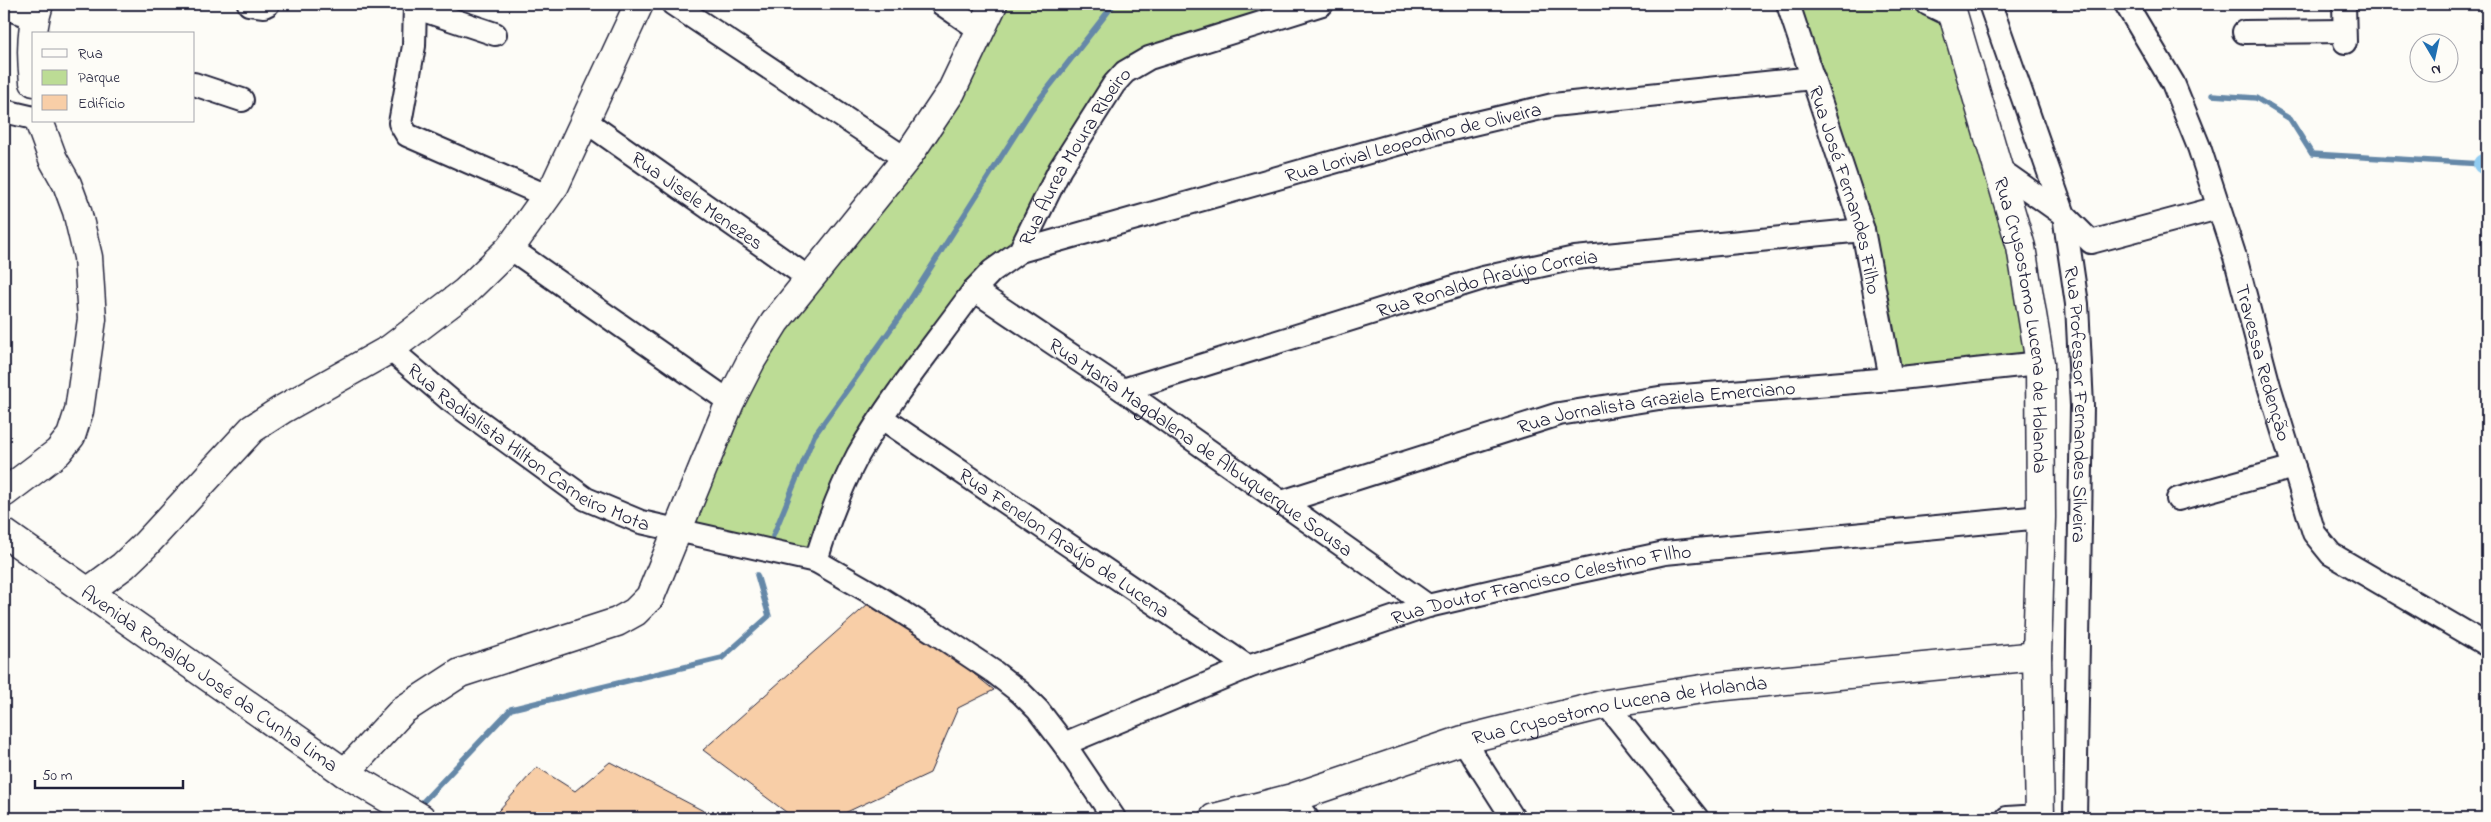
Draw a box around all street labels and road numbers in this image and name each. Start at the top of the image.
street label: Rua Áurea Moura Ribeiro [1013,62,1139,252]
street label: Rua José Fernandes Filho [1799,83,1887,297]
street label: Rua Lorival Leopodino de Oliveira [1282,96,1545,192]
street label: Rua Jisele Menezes [624,145,768,259]
street label: Rua Crysostomo Lucena de Holanda [1984,174,2053,474]
street label: Rua Ronaldo Araújo Correia [1374,244,1599,327]
street label: Rua Professor Fernandes Silveira [2055,264,2094,543]
street label: Travessa Redenção [2226,281,2297,445]
street label: Rua Maria Magdalena de Albuquerque Sousa [1042,332,1358,565]
street label: Rua Radialista Hilton Carneiro Mota [399,357,652,540]
street label: Rua Jornalista Graziela Emerciano [1514,375,1797,443]
street label: Rua Fenelon Araújo de Lucena [952,462,1175,627]
street label: Rua Doutor Francisco Celestino FIlho [1388,539,1693,634]
street label: Avenida Ronaldo José da Cunha Lima [74,579,343,781]
street label: Rua Crysostomo Lucena de Holanda [1469,670,1769,754]

